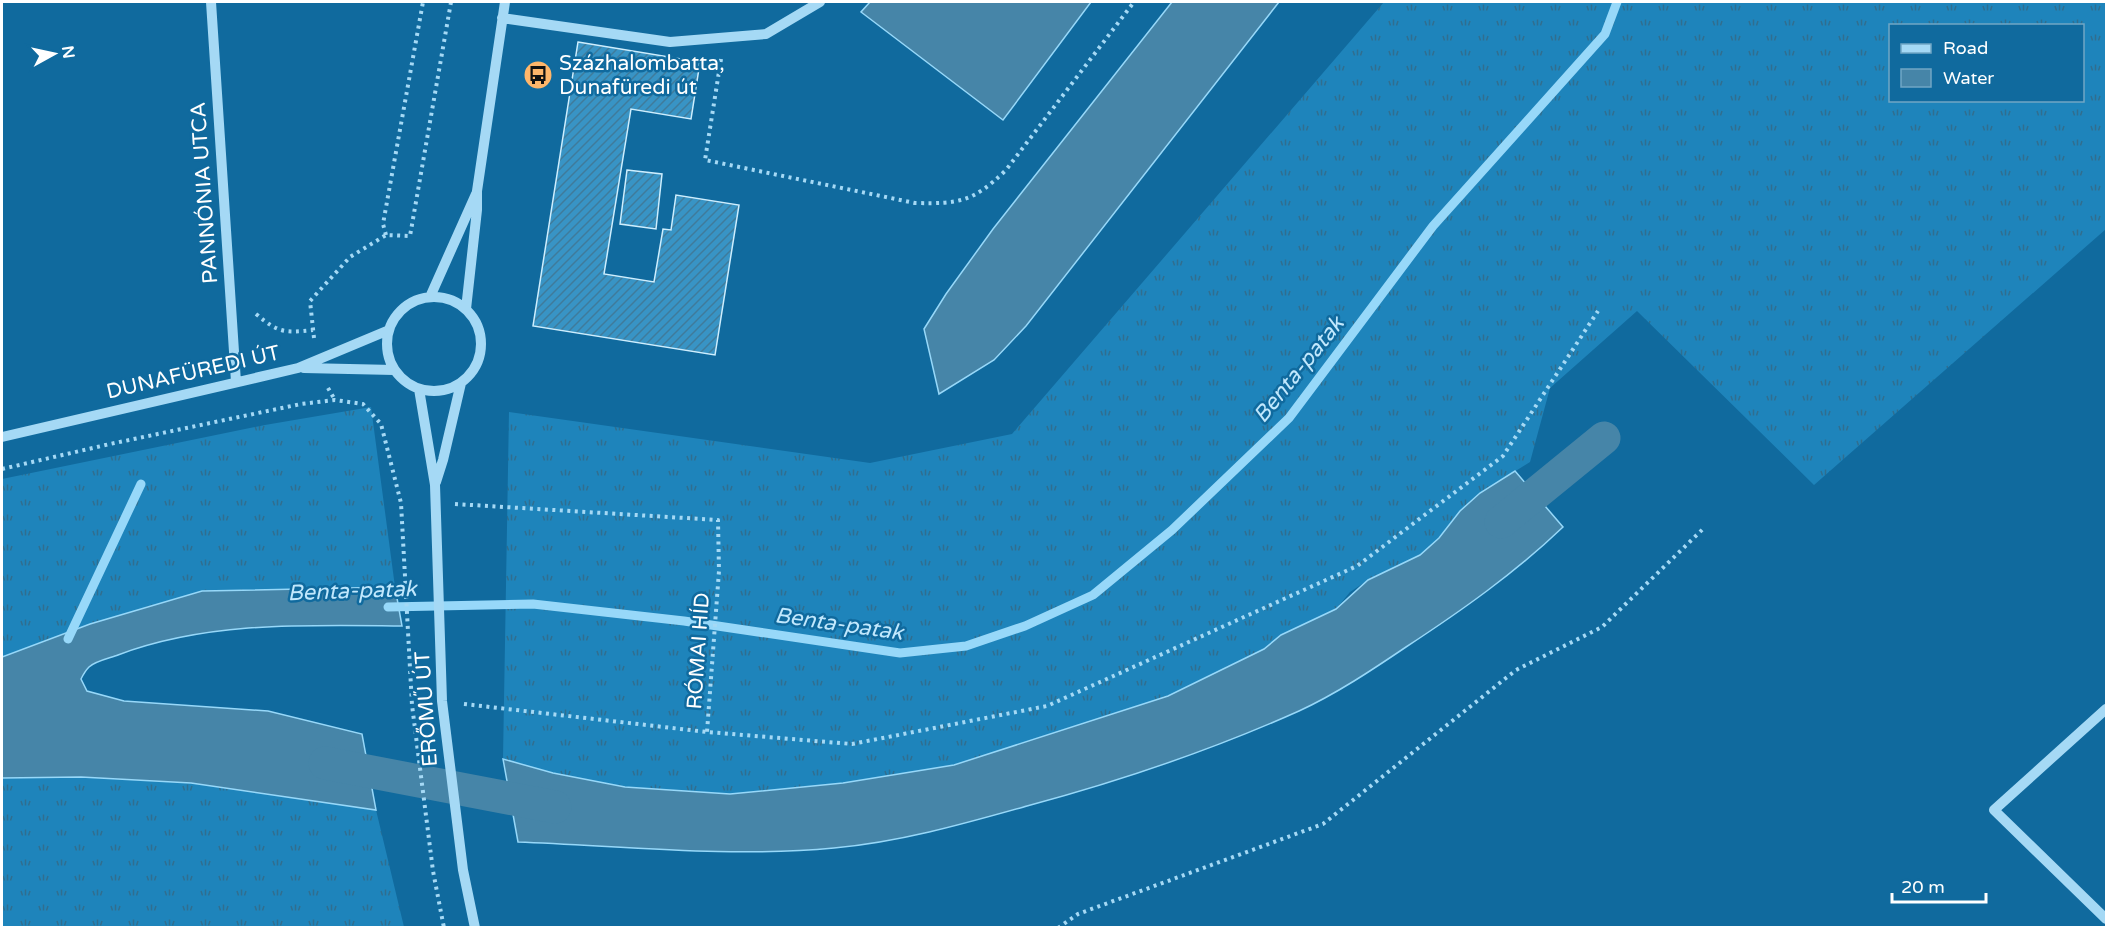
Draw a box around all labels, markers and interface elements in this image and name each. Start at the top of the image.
north arrow [24,24,84,84]
legend [1889,24,2084,102]
text: Road [1943,37,1988,59]
text: N [57,44,79,60]
place label: Százhalombatta, Dunafüredi út [559,51,725,100]
bus stop icon: Százhalombatta, Dunafüredi út [522,59,554,91]
text: Water [1943,67,1994,89]
street label: PANNÓNIA UTCA [186,101,223,285]
water label: Benta-patak [1248,310,1351,428]
street label: DUNAFÜREDI ÚT [104,340,282,405]
water label: Benta-patak [287,576,419,606]
street label: RÓMAI HÍD [682,592,715,710]
water label: Benta-patak [773,602,907,646]
street label: ERŐMŰ ÚT [410,650,443,768]
scale bar [1892,866,1986,904]
text: 20 m [1901,876,1945,898]

